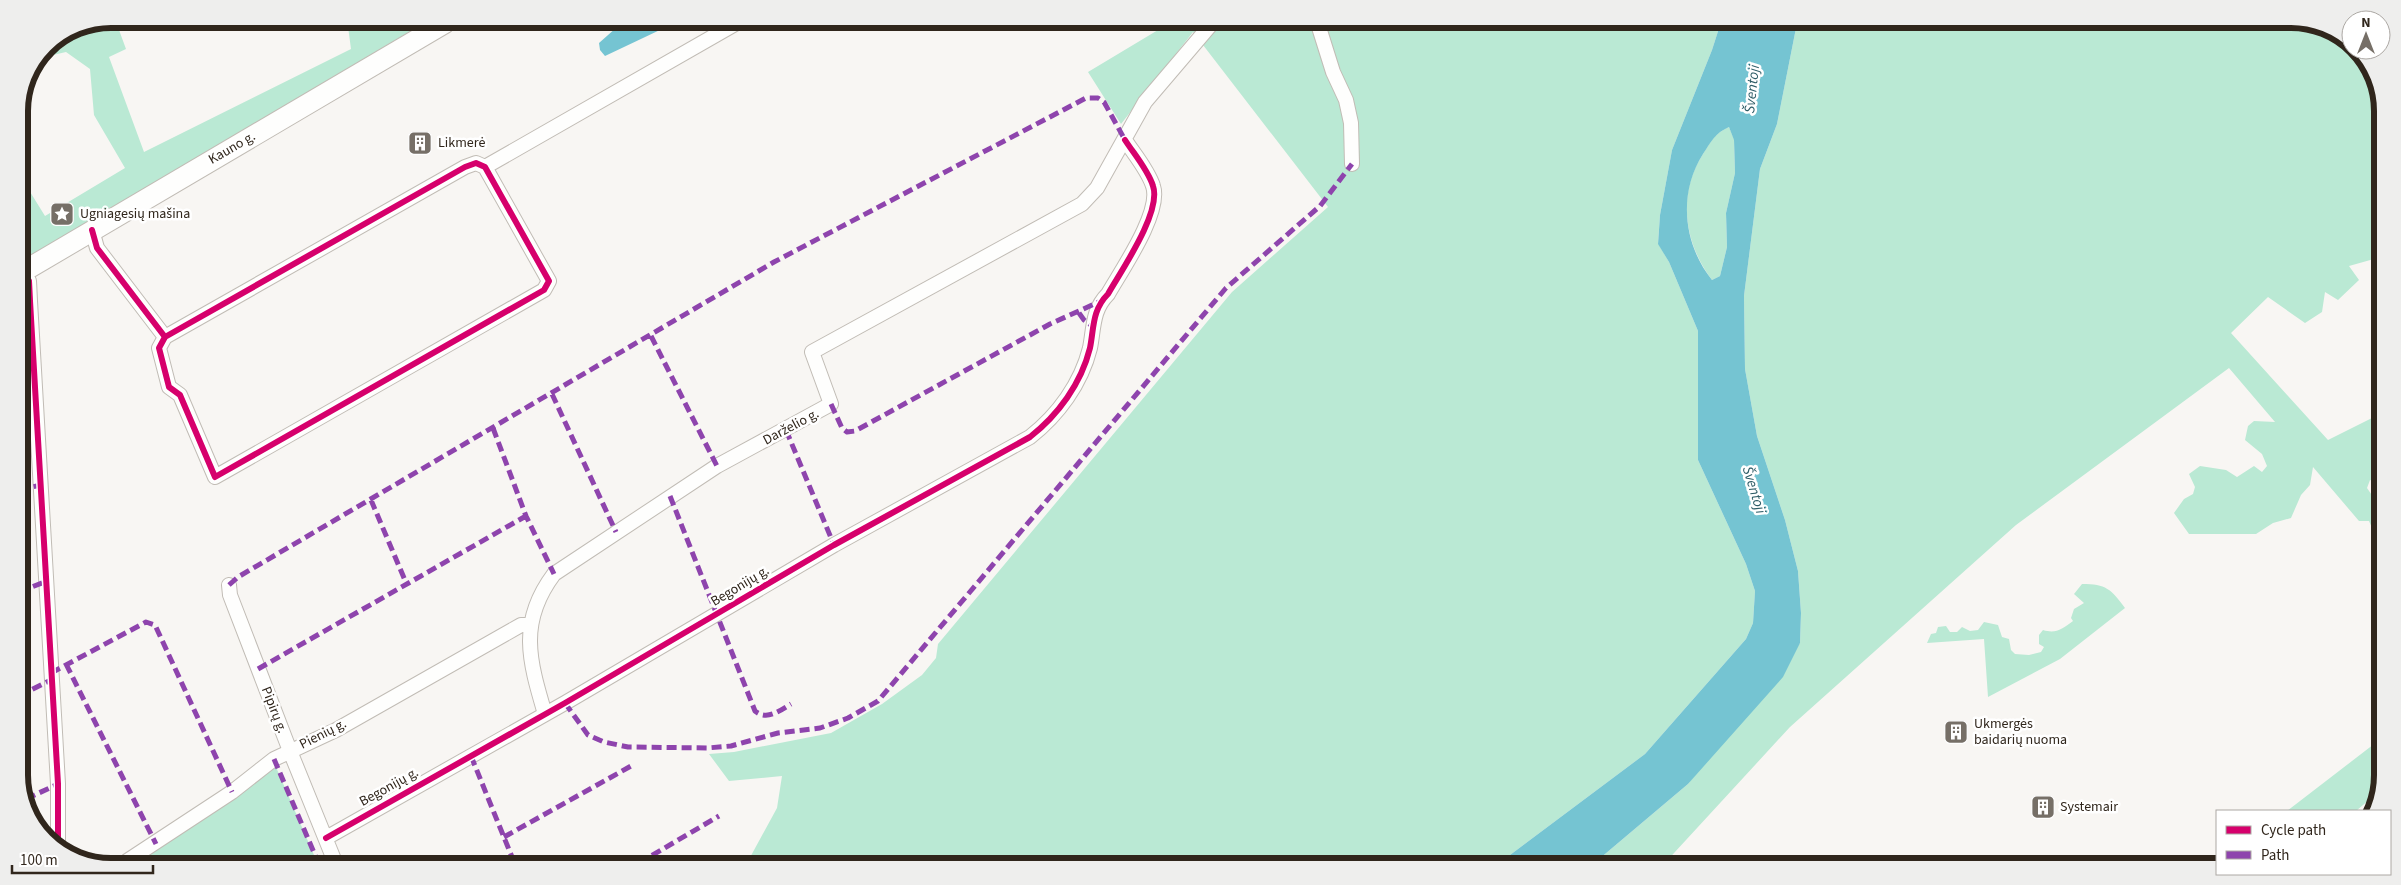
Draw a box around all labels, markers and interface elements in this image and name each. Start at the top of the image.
north arrow [2341,10,2391,60]
text: N [2361,13,2371,33]
water label: Šventoji [1739,63,1765,114]
street label: Kauno g. [205,126,259,170]
building icon: Likmerė [407,130,433,156]
place label: Likmerė [438,133,485,153]
place icon: Ugniagesių mašina [49,201,75,227]
place label: Ugniagesių mašina [80,204,190,224]
street label: Darželio g. [759,404,823,450]
water label: Šventoji [1737,464,1771,517]
street label: Begonijų g. [707,561,773,611]
street label: Pipirų g. [256,684,292,736]
street label: Pienių g. [296,714,350,754]
place label: Ukmergės baidarių nuoma [1974,714,2067,750]
building icon: Ukmergės baidarių nuoma [1943,719,1969,745]
street label: Begonijų g. [356,762,422,812]
building icon: Systemair [2030,794,2056,820]
place label: Systemair [2060,797,2118,817]
legend [2216,810,2391,875]
text: Cycle path [2261,820,2326,841]
scale bar [12,842,154,874]
text: Path [2261,845,2289,866]
text: 100 m [20,850,58,871]

